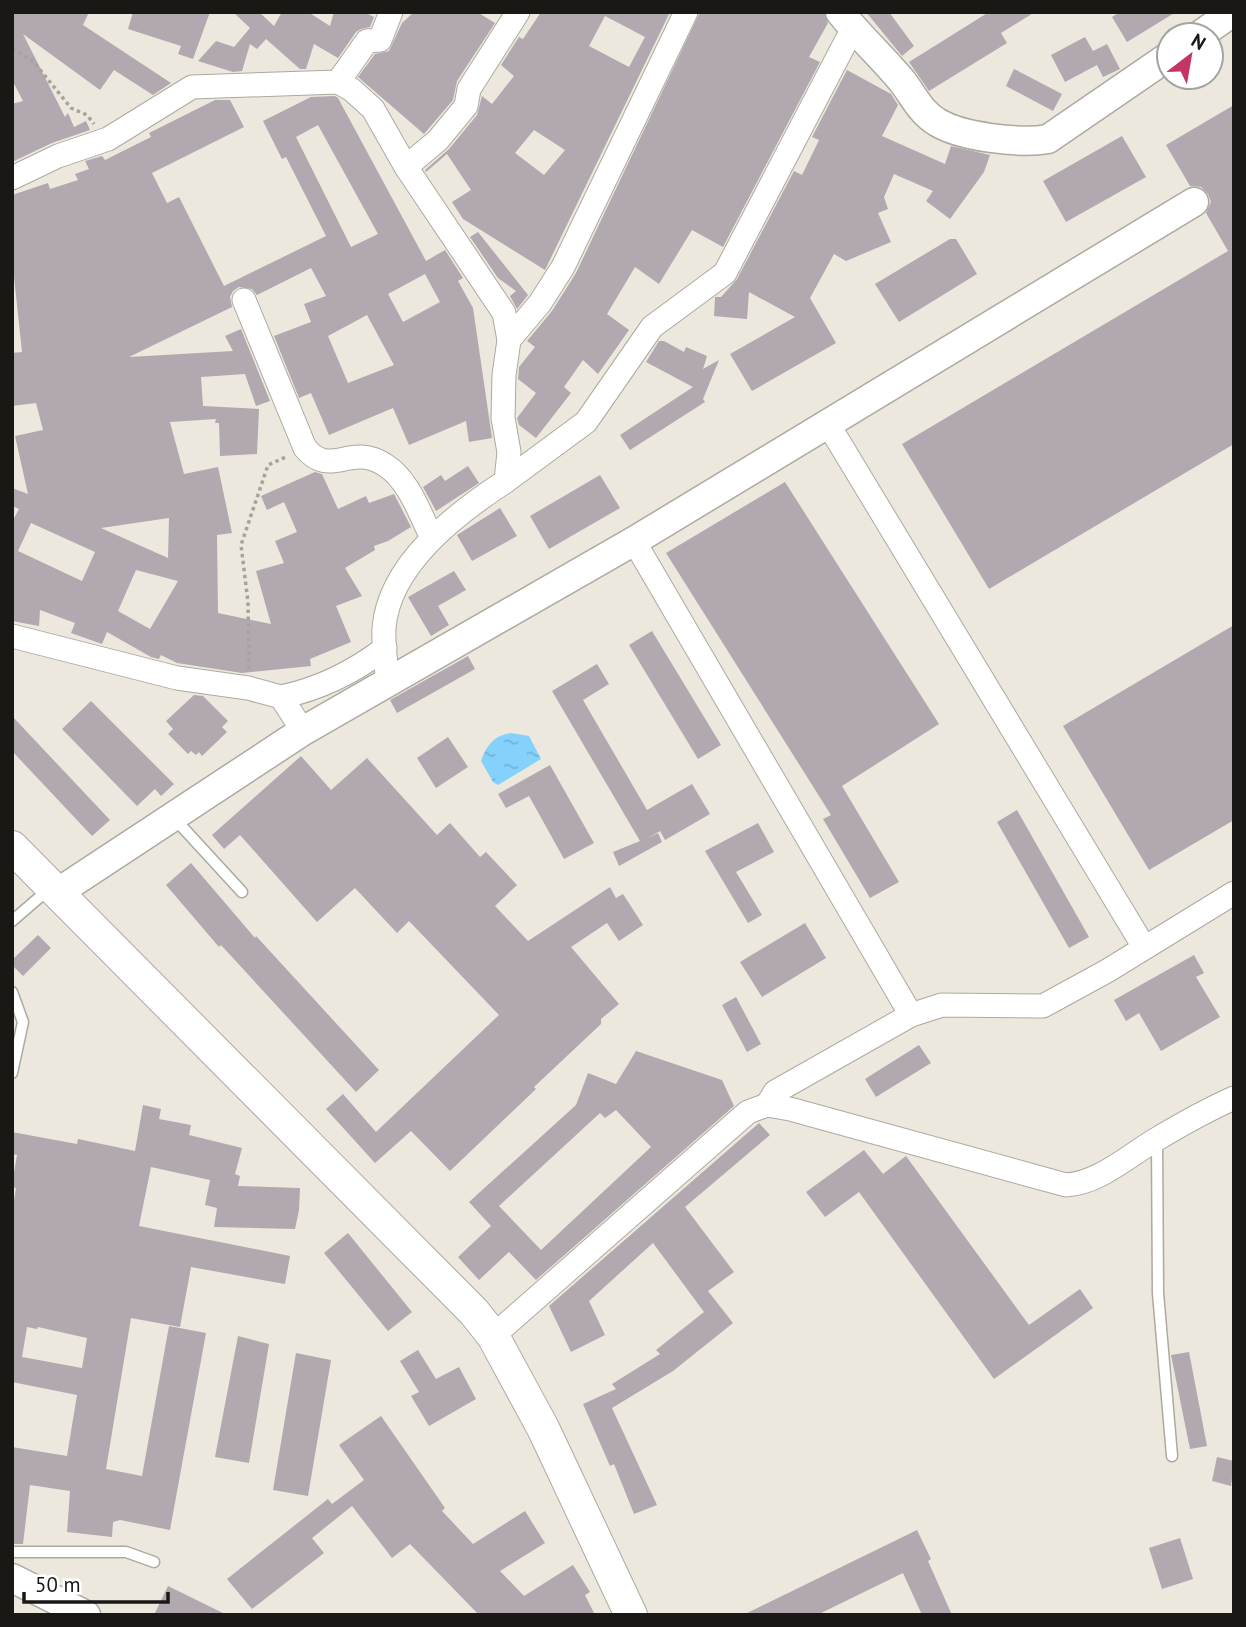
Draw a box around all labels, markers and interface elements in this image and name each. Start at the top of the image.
north arrow [1155,21,1225,91]
text: N [1187,28,1210,55]
scale bar [24,1560,168,1604]
text: 50 m [35,1571,81,1598]

